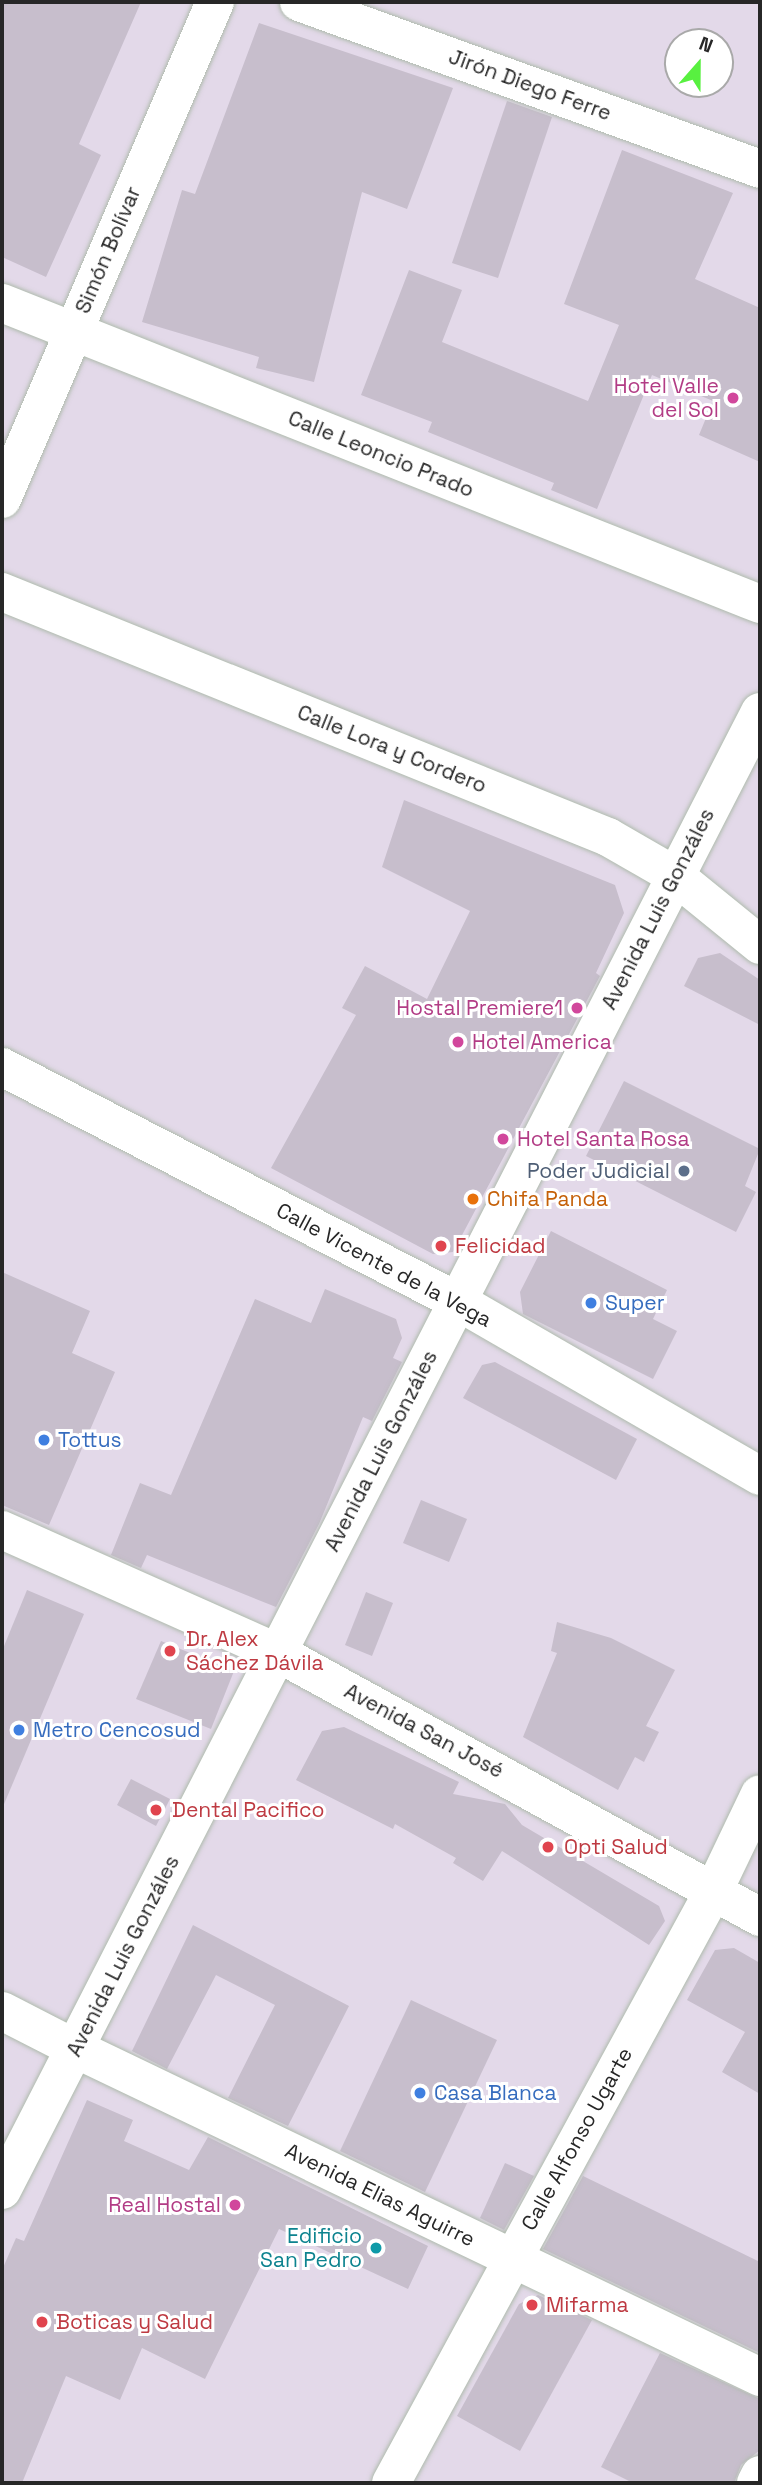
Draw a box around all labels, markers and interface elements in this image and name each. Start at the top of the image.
north arrow [664,28,734,98]
text: N [696,31,716,59]
street label: Jirón Diego Ferre [445,44,615,126]
street label: Simón Bolívar [70,183,146,317]
place label: Hotel Valle del Sol [613,373,719,423]
marker: Hotel Valle del Sol [725,390,741,406]
street label: Calle Leoncio Prado [285,405,477,503]
street label: Calle Lora y Cordero [294,700,490,798]
street label: Avenida Luis Gonzáles [596,804,720,1014]
place label: Hostal Premiere1 [396,995,563,1021]
marker: Hostal Premiere1 [569,1000,585,1016]
place label: Hotel America [472,1029,612,1055]
marker: Hotel America [450,1034,466,1050]
place label: Hotel Santa Rosa [517,1126,689,1152]
marker: Hotel Santa Rosa [495,1131,511,1147]
place label: Poder Judicial [527,1158,670,1184]
marker: Poder Judicial [676,1163,692,1179]
place label: Chifa Panda [487,1186,608,1212]
marker: Chifa Panda [465,1191,481,1207]
street label: Calle Vicente de la Vega [272,1197,496,1333]
place label: Felicidad [455,1233,545,1259]
marker: Felicidad [433,1238,449,1254]
place label: Super [605,1290,665,1316]
marker: Super [583,1295,599,1311]
street label: Avenida Luis Gonzáles [319,1346,443,1556]
place label: Tottus [58,1427,122,1453]
marker: Tottus [36,1432,52,1448]
place label: Dr. Alex Sáchez Dávila [186,1626,324,1676]
marker: Dr. Alex Sáchez Dávila [160,1641,180,1661]
street label: Avenida San José [340,1678,508,1784]
place label: Metro Cencosud [33,1717,201,1743]
marker: Metro Cencosud [11,1722,27,1738]
place label: Dental Pacifico [172,1797,324,1823]
marker: Dental Pacifico [146,1800,166,1820]
place label: Opti Salud [564,1834,668,1860]
marker: Opti Salud [538,1837,558,1857]
street label: Avenida Luis Gonzáles [61,1851,185,2061]
street label: Calle Alfonso Ugarte [516,2043,638,2235]
place label: Casa Blanca [434,2080,557,2106]
marker: Casa Blanca [412,2085,428,2101]
street label: Avenida Elias Aguirre [281,2138,479,2252]
place label: Real Hostal [108,2192,221,2218]
marker: Real Hostal [227,2197,243,2213]
place label: Edificio San Pedro [260,2223,362,2273]
marker: Edificio San Pedro [368,2240,384,2256]
place label: Mifarma [546,2292,629,2318]
marker: Mifarma [524,2297,540,2313]
place label: Boticas y Salud [56,2309,213,2335]
marker: Boticas y Salud [34,2314,50,2330]

